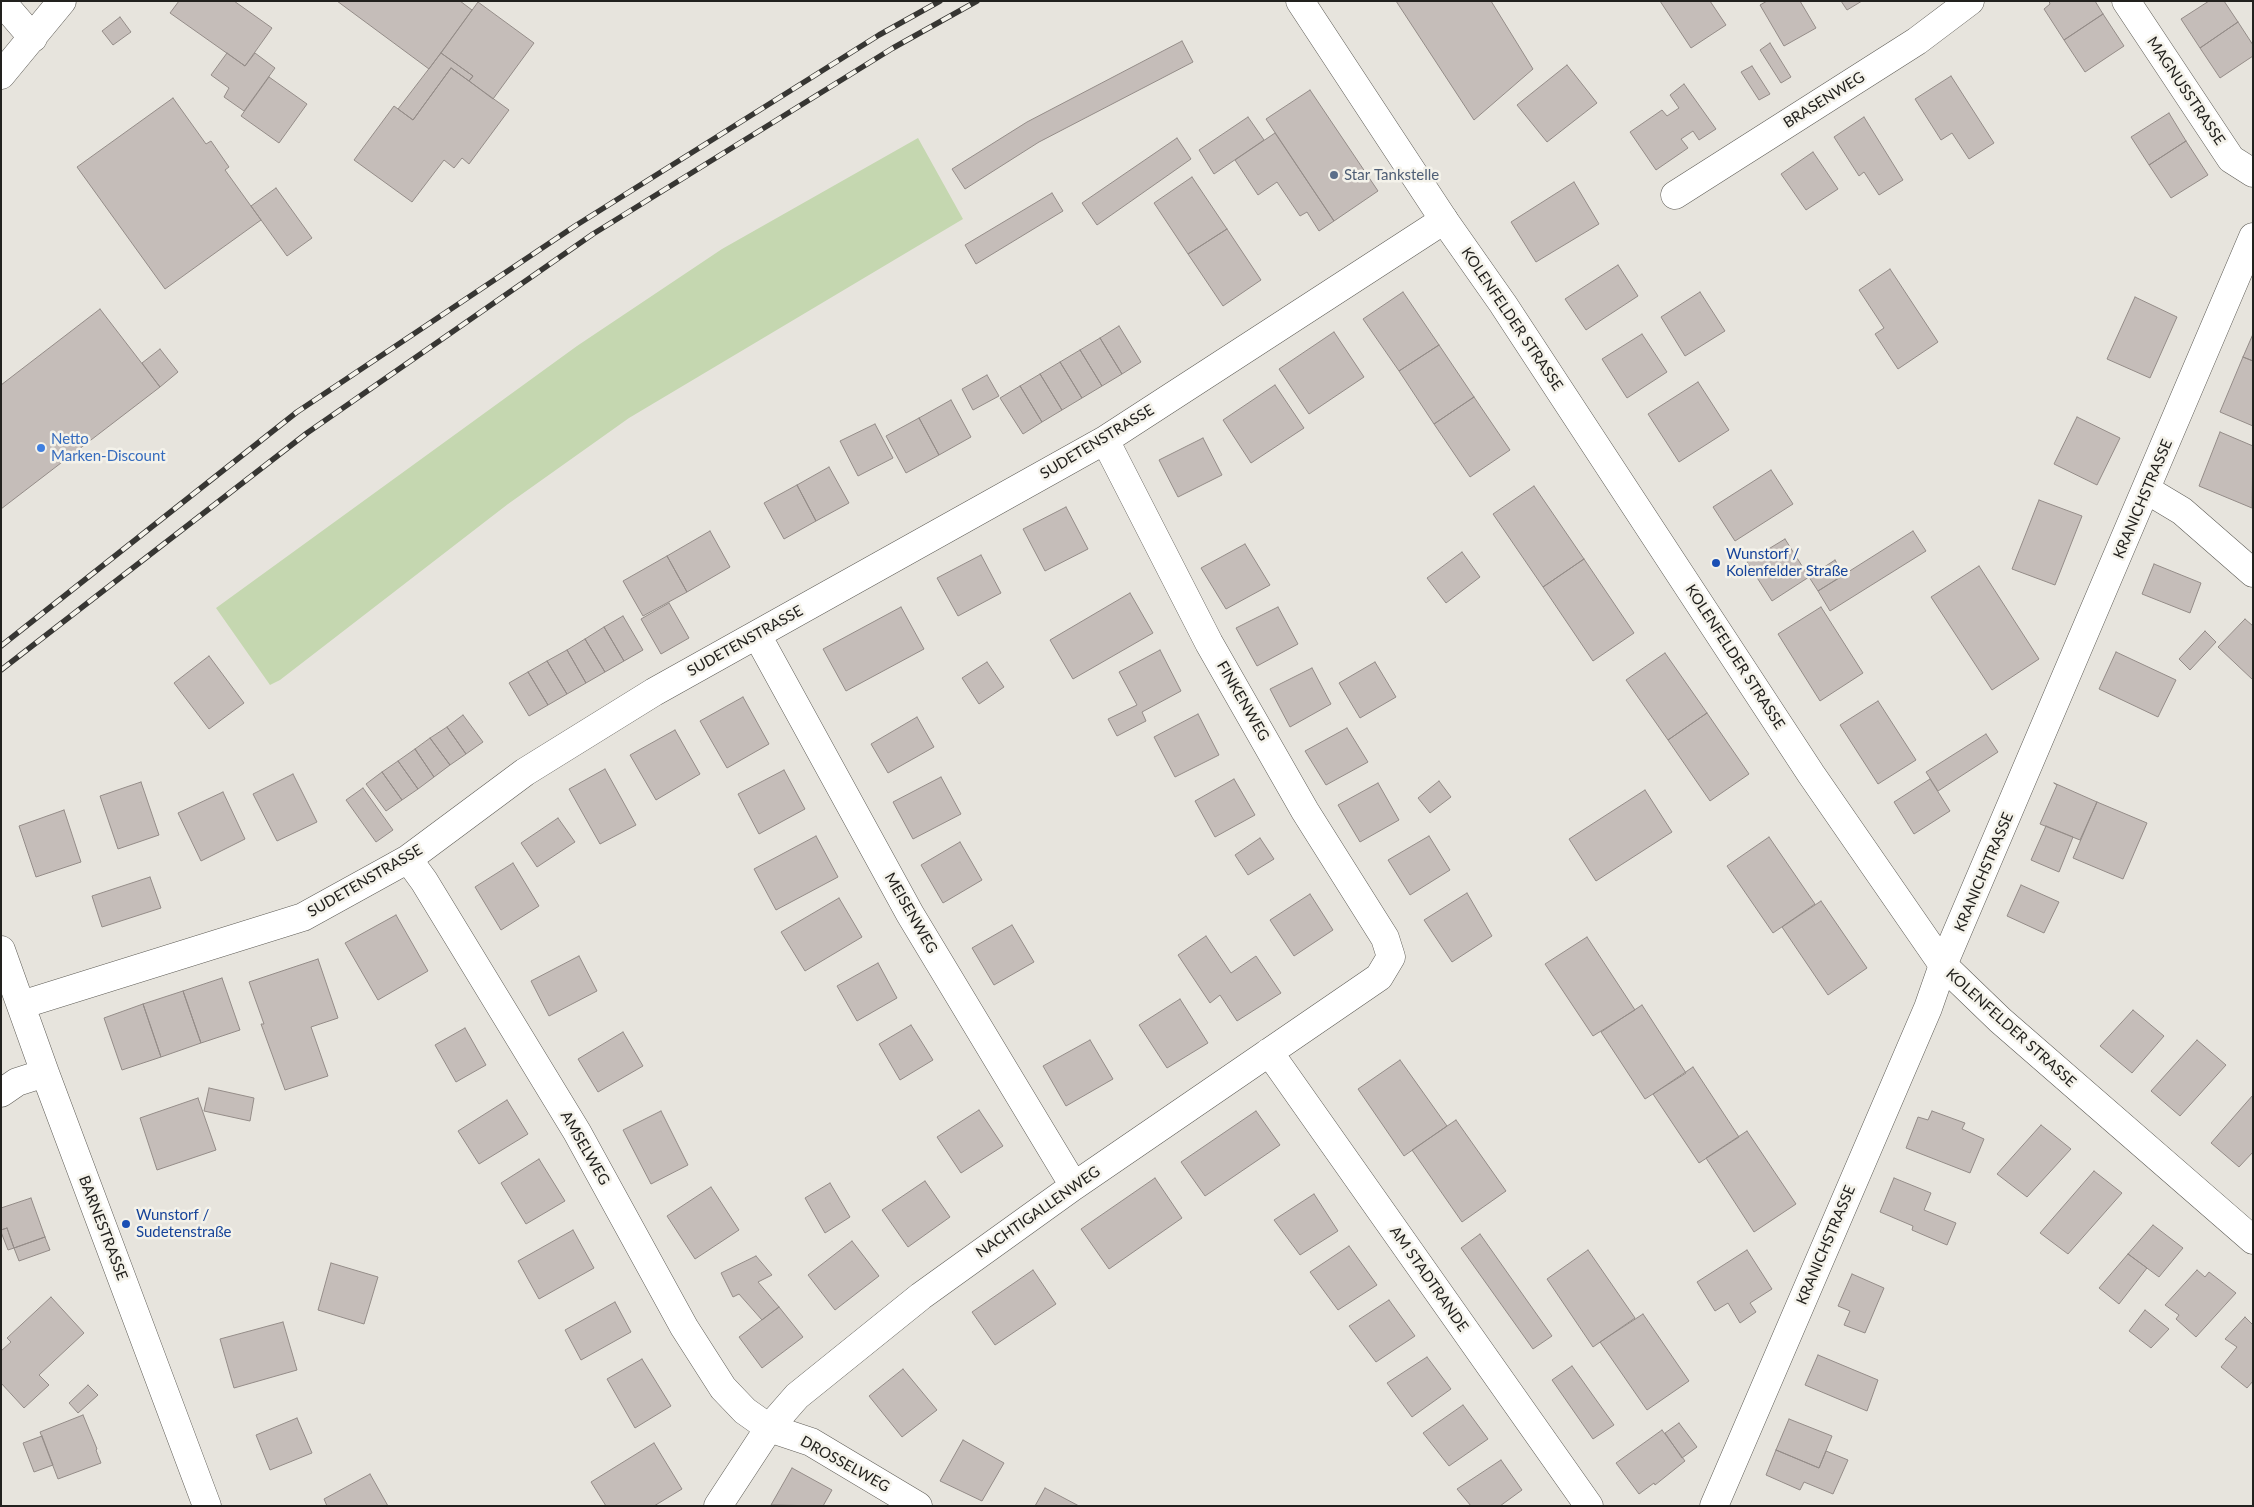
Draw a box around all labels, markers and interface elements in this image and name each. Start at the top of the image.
street label: MAGNUSSTRASSE [2143,33,2229,149]
street label: BRASENWEG [1780,68,1868,132]
place label: Star Tankstelle [1344,166,1439,184]
marker: Star Tankstelle [1328,169,1340,181]
street label: KOLENFELDER STRASSE [1457,244,1567,394]
street label: SUDETENSTRASSE [1037,401,1157,483]
place label: Netto Marken-Discount [51,430,166,465]
street label: KRANICHSTRASSE [2110,437,2176,561]
marker: Netto Marken-Discount [35,442,47,454]
place label: Wunstorf / Kolenfelder Straße [1726,545,1848,580]
marker: Wunstorf / Kolenfelder Straße [1710,557,1722,569]
street label: KOLENFELDER STRASSE [1681,581,1789,733]
street label: SUDETENSTRASSE [684,602,806,680]
street label: FINKENWEG [1213,658,1273,744]
street label: KRANICHSTRASSE [1951,810,2017,934]
street label: SUDETENSTRASSE [304,841,426,921]
street label: MEISENWEG [881,870,941,956]
street label: KOLENFELDER STRASSE [1942,965,2080,1091]
street label: AMSELWEG [557,1108,613,1188]
street label: NACHTIGALLENWEG [972,1162,1104,1262]
street label: BARNESTRASSE [75,1173,131,1283]
street label: KRANICHSTRASSE [1793,1183,1859,1307]
place label: Wunstorf / Sudetenstraße [136,1206,232,1241]
marker: Wunstorf / Sudetenstraße [120,1218,132,1230]
street label: AM STADTRANDE [1386,1223,1472,1335]
street label: DROSSELWEG [797,1432,893,1496]

